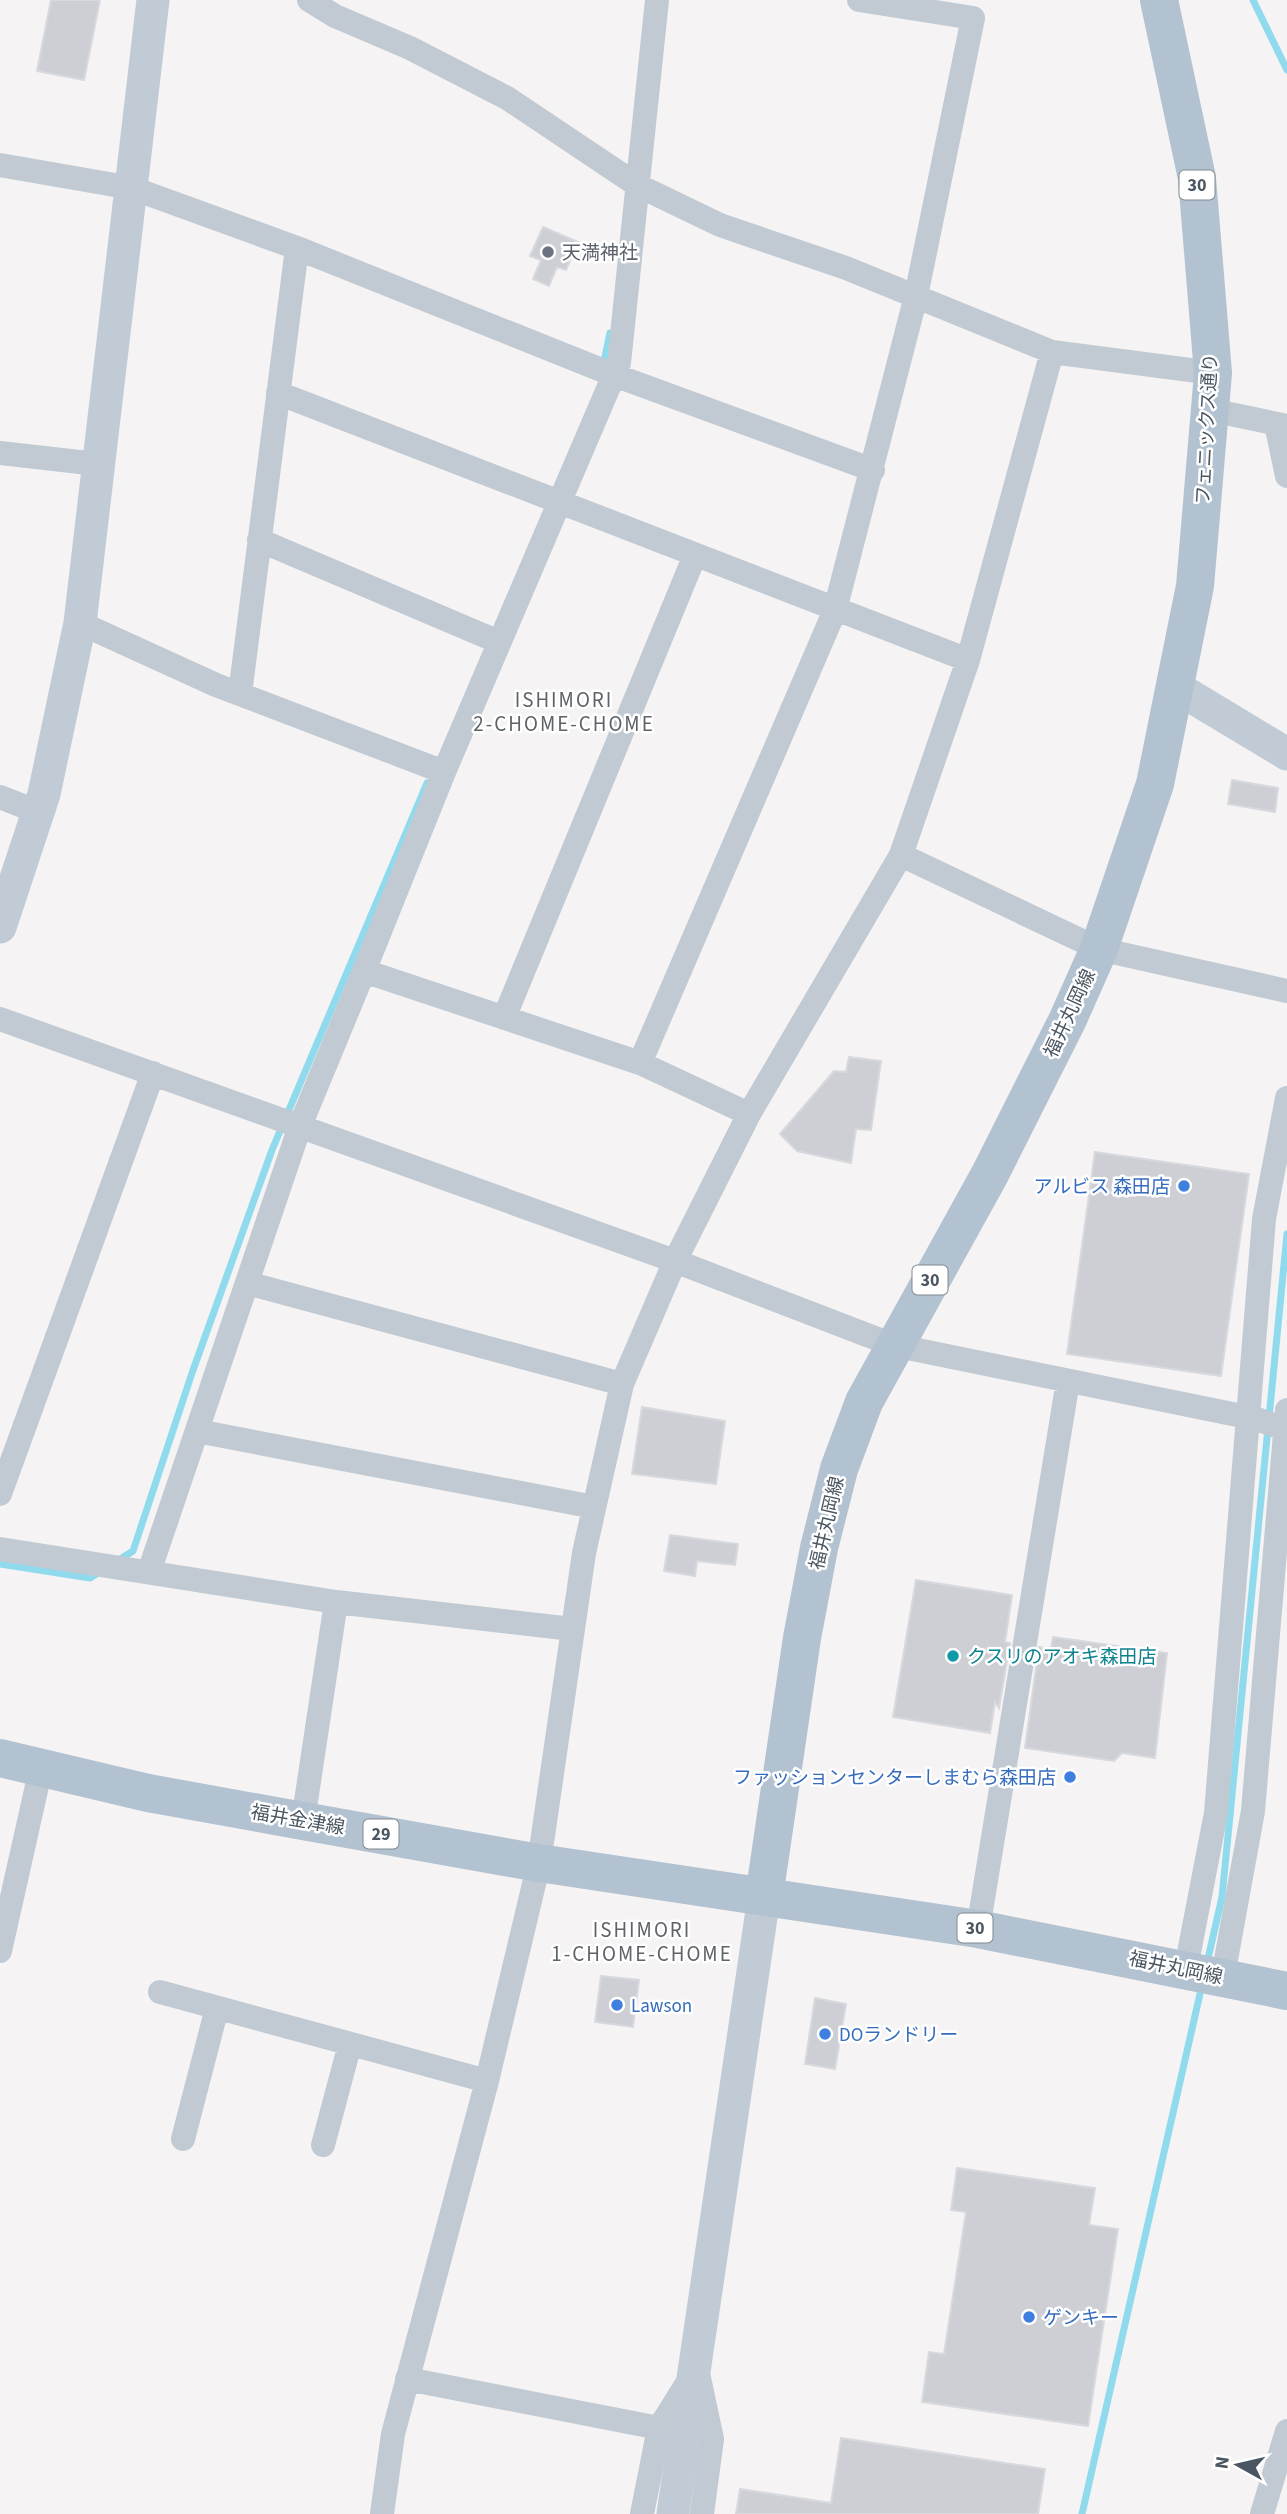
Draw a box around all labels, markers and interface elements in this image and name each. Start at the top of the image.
road number: 30 [1180,170,1214,200]
place label: 天満神社 [562,240,638,267]
marker: 天満神社 [540,244,556,260]
street label: フェニックス通り [1190,353,1225,505]
district label: ISHIMORI 2-CHOME-CHOME [473,685,655,739]
street label: 福井丸岡線 [1038,965,1103,1062]
place label: アルビス 森田店 [1033,1174,1170,1201]
marker: アルビス 森田店 [1176,1178,1192,1194]
road number: 30 [912,1266,948,1294]
street label: 福井丸岡線 [804,1474,851,1573]
place label: クスリのアオキ森田店 [967,1644,1156,1671]
marker: クスリのアオキ森田店 [945,1648,961,1664]
place label: ファッションセンターしまむら森田店 [733,1765,1056,1792]
marker: ファッションセンターしまむら森田店 [1062,1769,1078,1785]
street label: 福井金津線 [249,1799,347,1842]
road number: 29 [364,1820,398,1848]
road number: 30 [958,1914,992,1942]
district label: ISHIMORI 1-CHOME-CHOME [551,1915,733,1969]
street label: 福井丸岡線 [1126,1945,1225,1992]
place label: Lawson [631,1993,692,2020]
marker: Lawson [609,1997,625,2013]
place label: DOランドリー [839,2022,958,2049]
marker: DOランドリー [817,2026,833,2042]
place label: ゲンキー [1043,2305,1119,2332]
marker: ゲンキー [1021,2309,1037,2325]
north arrow [1203,2430,1273,2500]
text: N [1208,2455,1237,2471]

